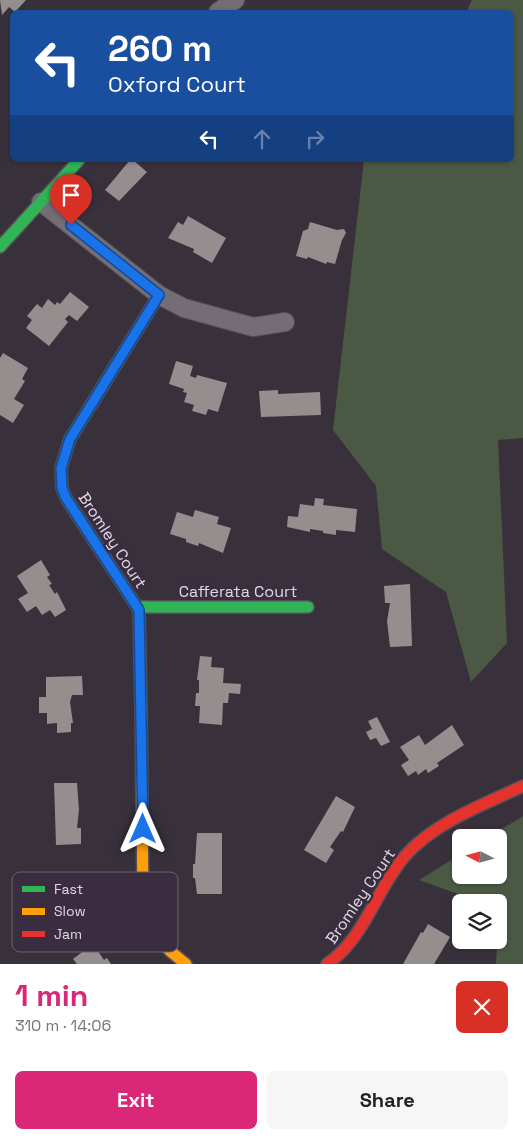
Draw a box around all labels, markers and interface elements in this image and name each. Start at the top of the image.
text: 260 m [108,27,212,71]
icon: left [25,30,90,95]
text: Oxford Court [108,70,246,98]
icon: left [195,125,223,153]
icon: ahead [248,125,276,153]
icon: right [301,125,329,153]
pin [50,174,92,225]
icon: arrive [57,181,85,209]
street label: Bromley Court [74,488,152,592]
street label: Cafferata Court [179,581,297,602]
position arrow [116,802,168,854]
north arrow [452,829,508,884]
map controls [452,829,507,949]
street label: Bromley Court [321,845,400,948]
legend [12,872,178,952]
text: Fast [54,880,83,898]
button: layers [452,894,507,949]
text: Slow [54,902,86,920]
text: Jam [54,925,82,943]
text: 1 min [15,976,88,1015]
button: close [456,981,508,1033]
text: 310 m · 14:06 [15,1015,111,1036]
button: Exit [15,1071,257,1129]
button: Share [267,1071,508,1129]

